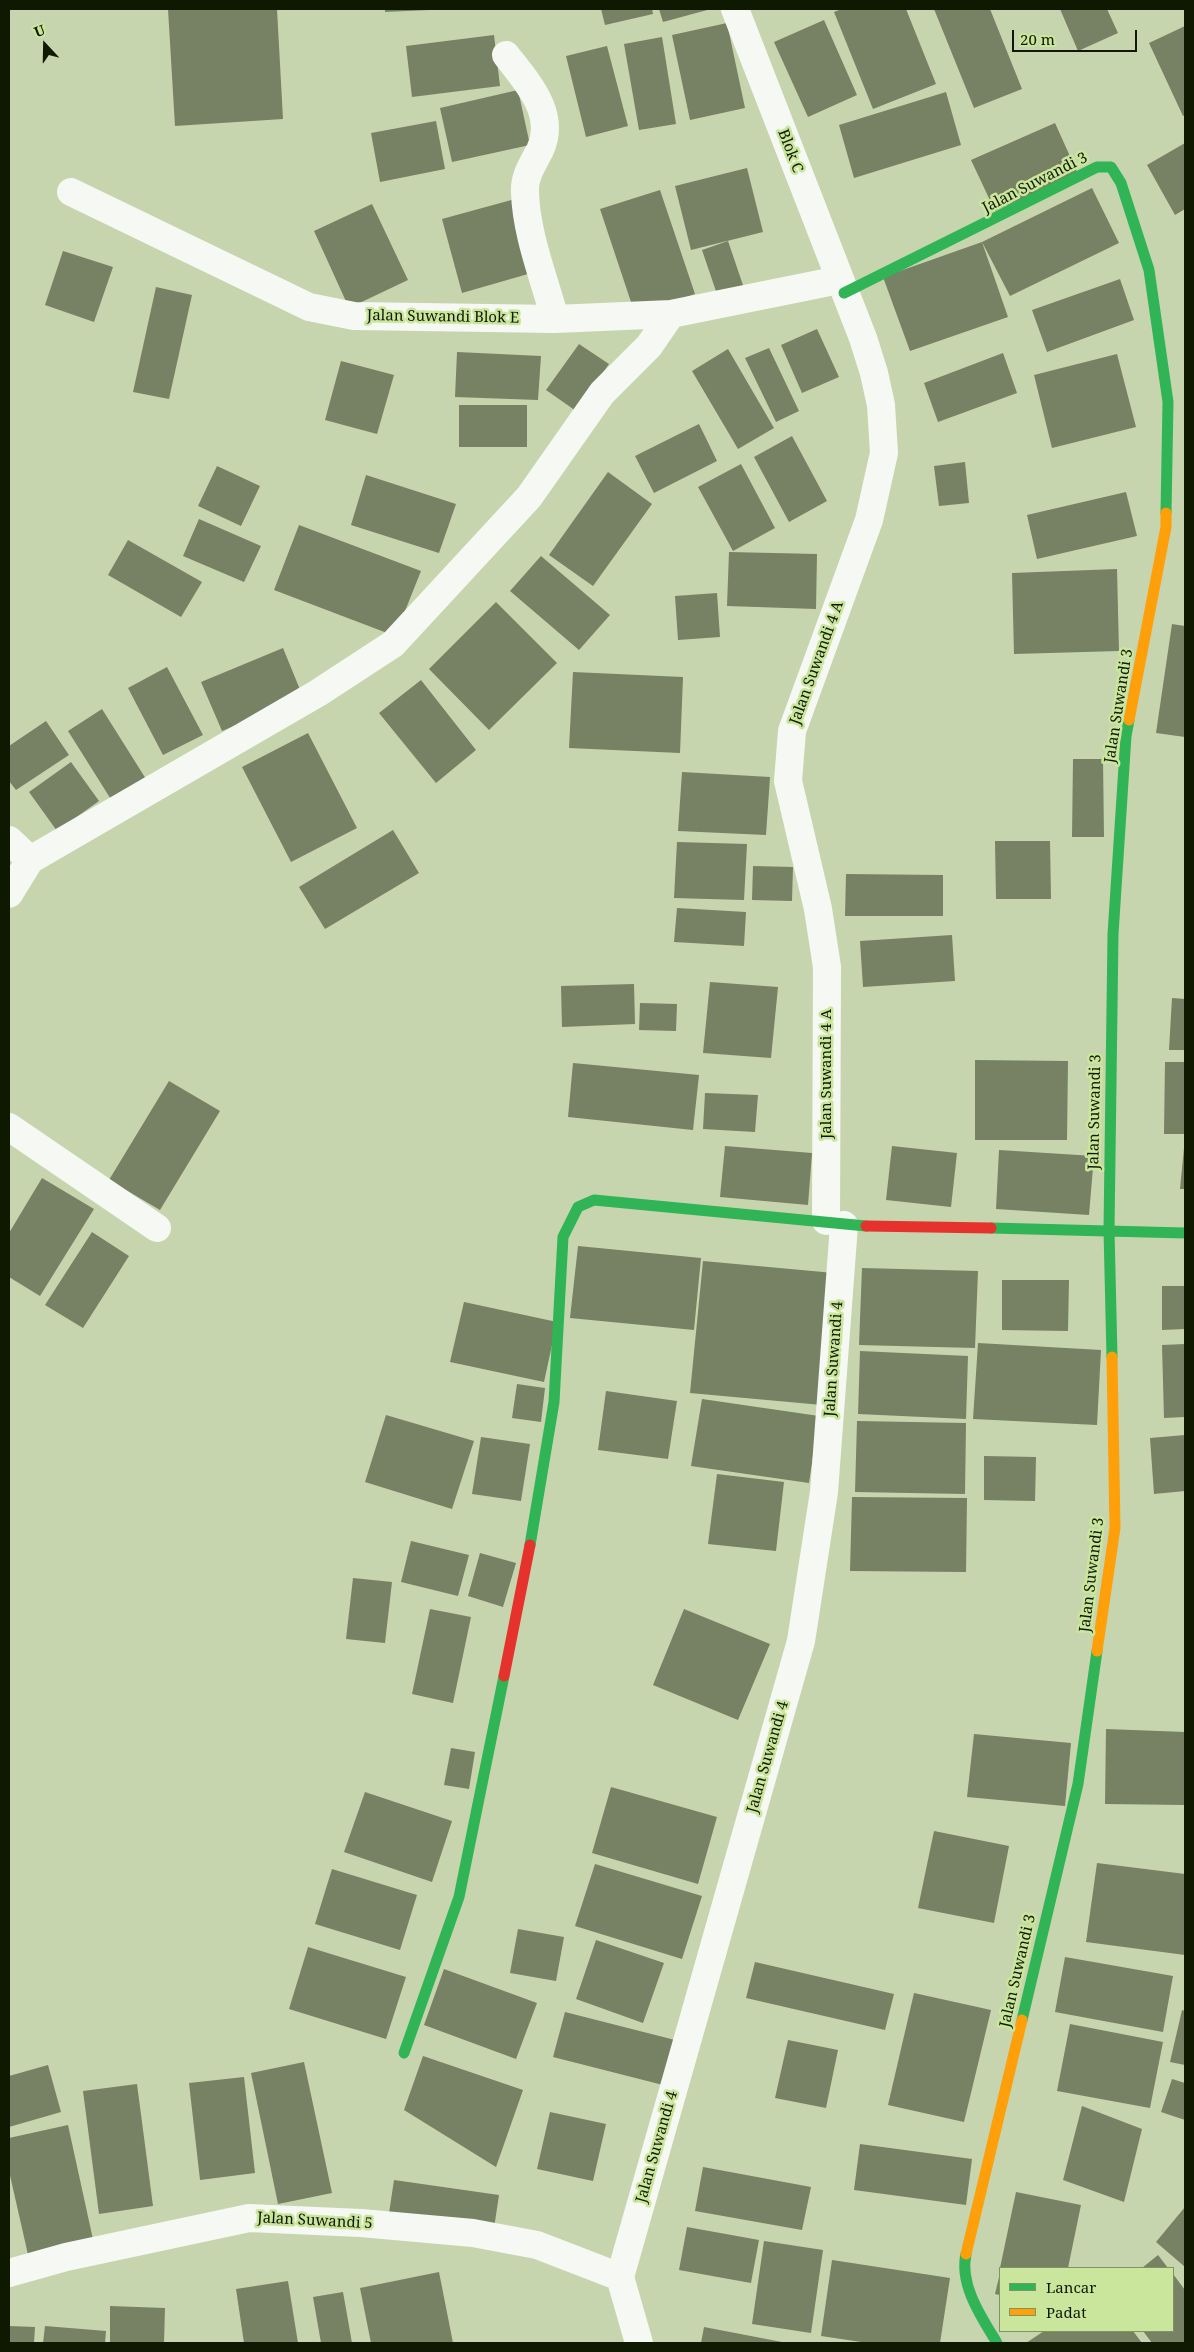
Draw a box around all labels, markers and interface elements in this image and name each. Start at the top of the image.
north arrow [20,20,70,70]
text: U [31,20,48,41]
scale bar [1014,20,1139,52]
text: 20 m [1020,29,1055,49]
street label: Blok C [774,127,806,175]
street label: Jalan Suwandi 3 [979,149,1091,217]
street label: Jalan Suwandi Blok E [367,307,519,327]
street label: Jalan Suwandi 4 A [786,599,848,727]
street label: Jalan Suwandi 3 [1101,648,1137,764]
street label: Jalan Suwandi 4 A [818,1009,836,1139]
street label: Jalan Suwandi 3 [1085,1054,1105,1170]
street label: Jalan Suwandi 4 [821,1301,847,1417]
street label: Jalan Suwandi 3 [1076,1517,1108,1633]
street label: Jalan Suwandi 4 [743,1699,793,1815]
street label: Jalan Suwandi 3 [996,1913,1040,2029]
street label: Jalan Suwandi 4 [632,2089,682,2205]
street label: Jalan Suwandi 5 [257,2209,373,2233]
legend [999,2267,1174,2332]
text: Lancar [1046,2277,1096,2297]
text: Padat [1046,2302,1086,2322]

